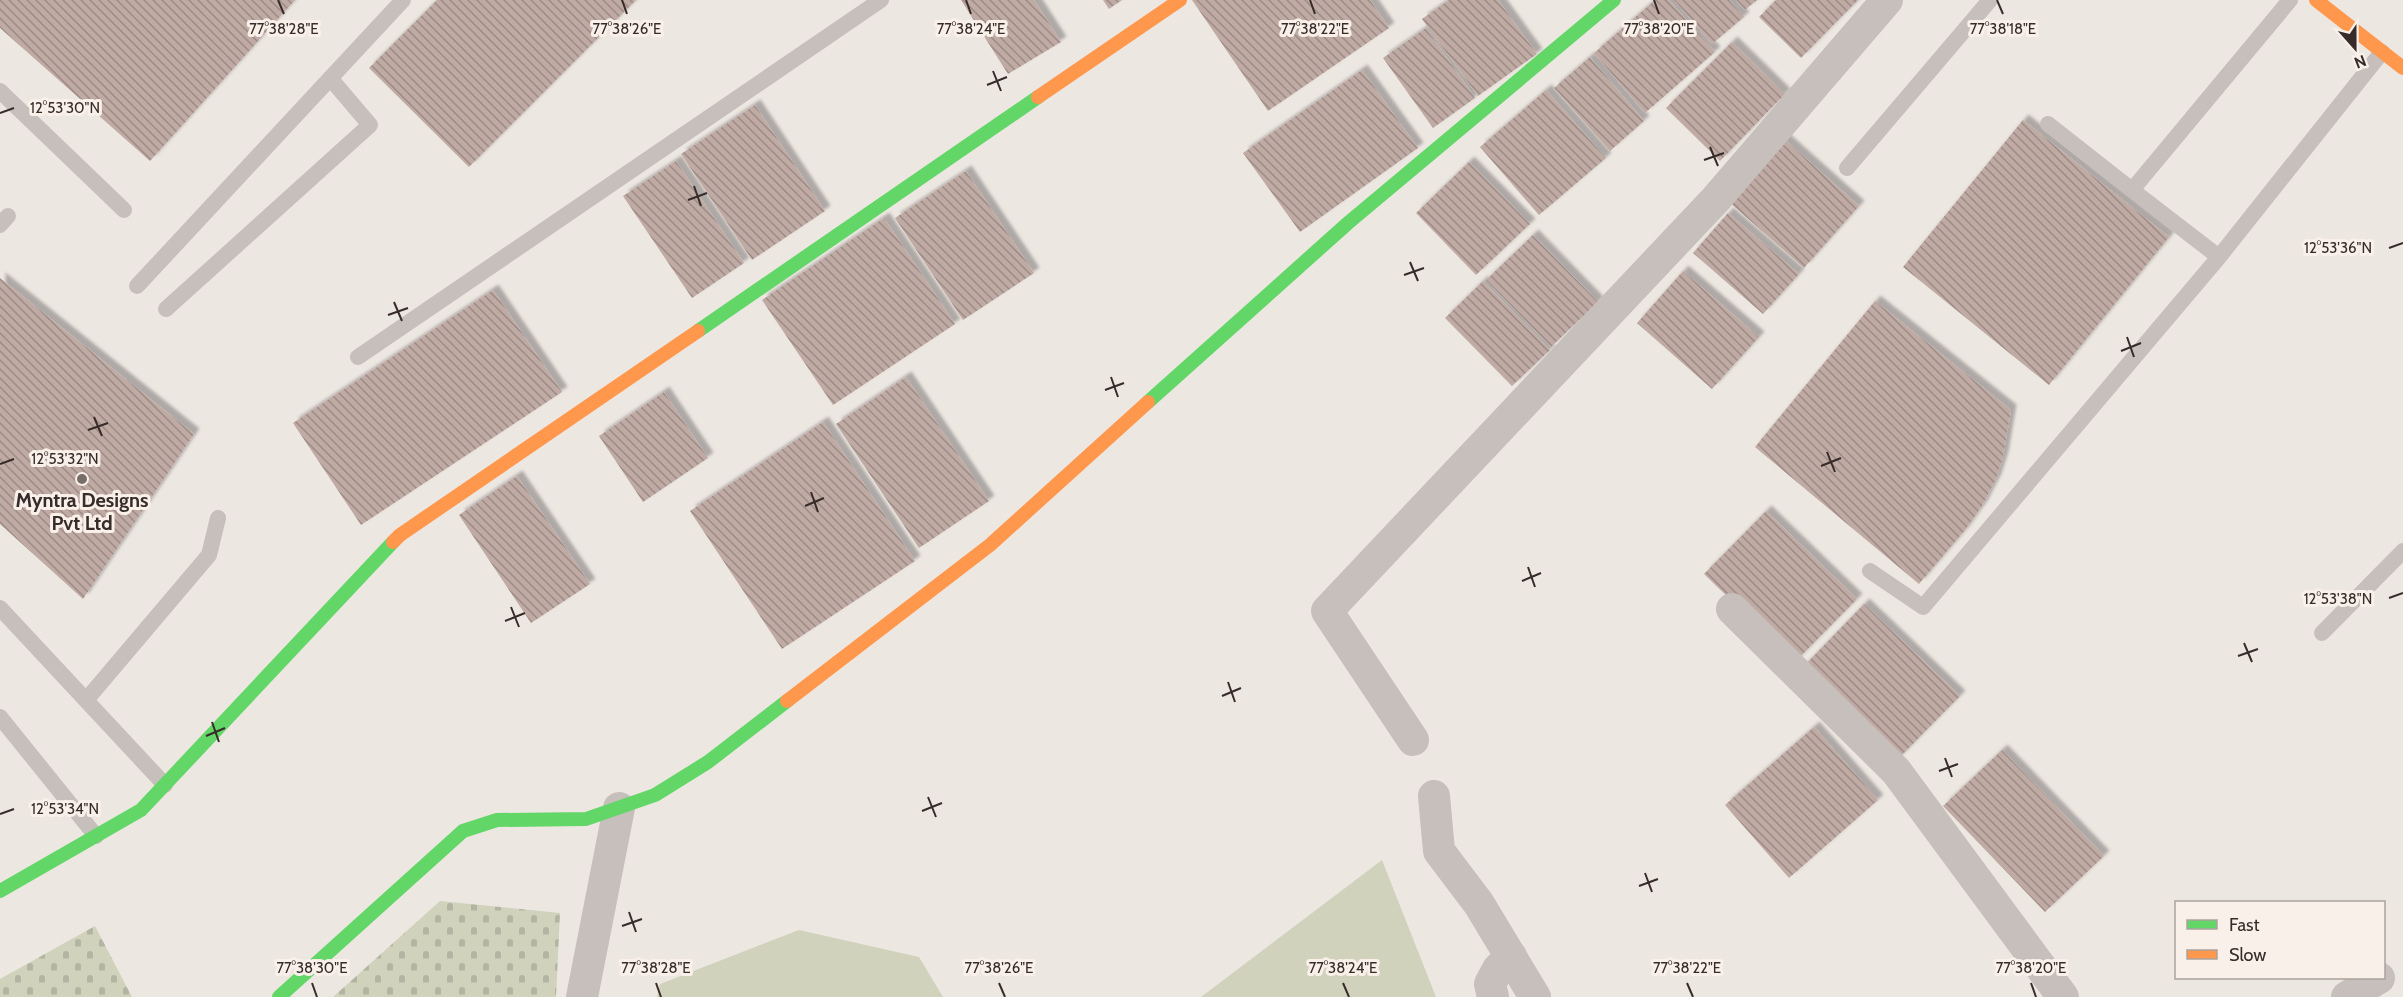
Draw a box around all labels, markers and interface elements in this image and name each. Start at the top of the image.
north arrow [2325,18,2385,78]
text: 77°38'28"E [249,20,319,38]
text: 77°38'26"E [593,20,661,38]
text: 77°38'24"E [937,20,1005,38]
text: 77°38'22"E [1281,20,1349,38]
text: 77°38'20"E [1624,20,1694,38]
text: 77°38'18"E [1970,20,2036,38]
text: N [2352,51,2369,72]
text: 12°53'30"N [30,99,100,117]
text: 12°53'36"N [2304,239,2372,257]
text: 12°53'32"N [31,450,99,468]
marker: Myntra Designs Pvt Ltd [75,472,89,486]
place label: Myntra Designs Pvt Ltd [15,488,149,535]
text: 12°53'38"N [2304,590,2372,608]
text: 12°53'34"N [31,800,99,818]
legend [2175,901,2385,979]
text: Fast [2229,914,2260,936]
text: Slow [2229,944,2266,966]
text: 77°38'30"E [277,959,347,977]
text: 77°38'28"E [621,959,691,977]
text: 77°38'26"E [965,959,1033,977]
text: 77°38'24"E [1309,959,1377,977]
text: 77°38'22"E [1653,959,1721,977]
text: 77°38'20"E [1996,959,2066,977]

